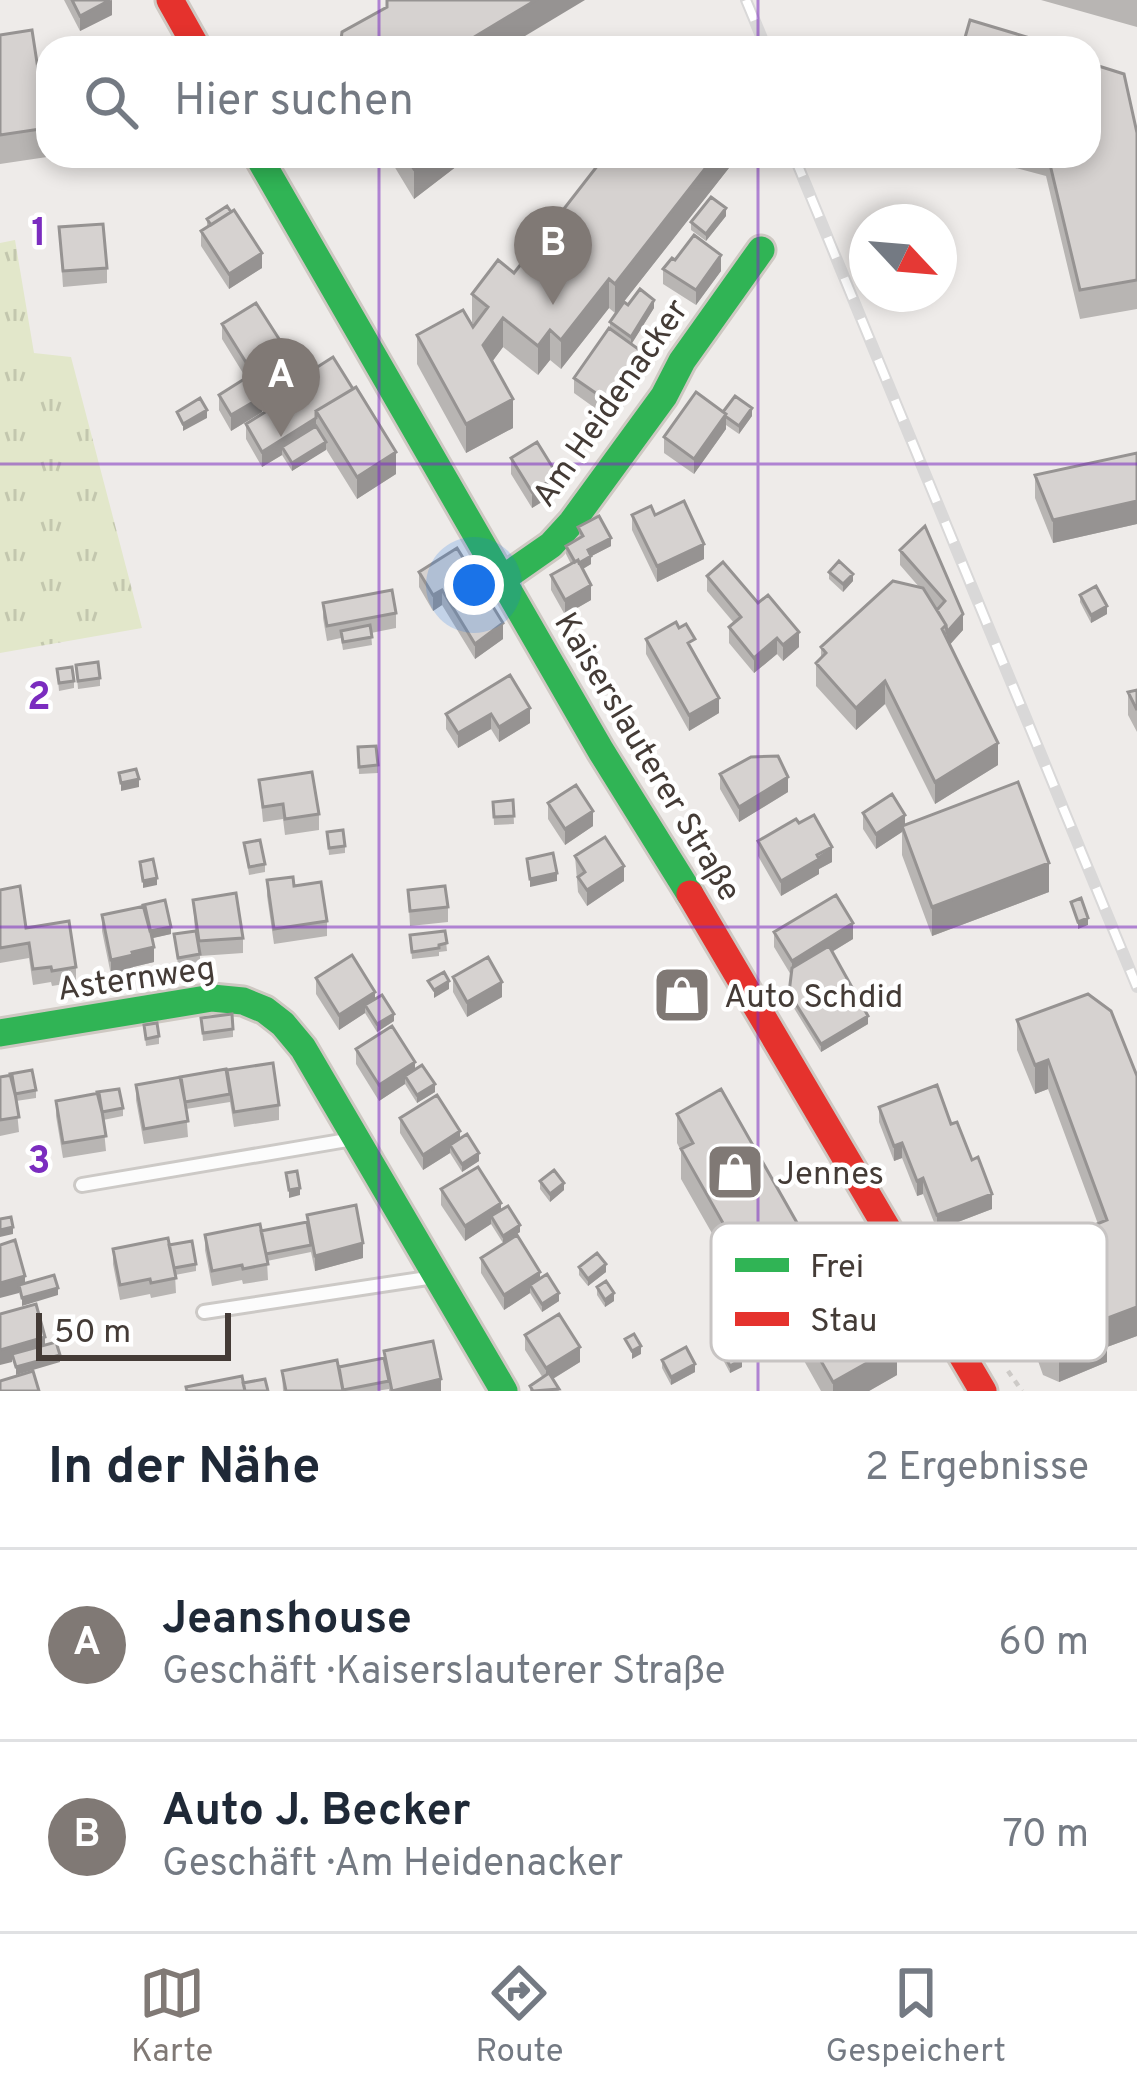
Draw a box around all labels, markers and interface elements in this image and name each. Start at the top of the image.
search box [36,36,1101,168]
icon: search [78,69,144,135]
text: Hier suchen [174,74,414,131]
north arrow [849,204,957,312]
pin: B [514,206,592,305]
text: 1 [31,211,47,260]
street label: Am Heidenacker [525,292,700,517]
pin: A [242,338,320,437]
your location [444,555,504,615]
street label: Kaiserslauterer Straße [543,606,749,910]
text: 2 [27,675,51,724]
street label: Asternweg [55,949,218,1013]
shop icon: Auto Schdid [651,964,713,1026]
place label: Auto Schdid [724,978,903,1020]
text: 3 [27,1139,51,1188]
shop icon: Jennes [704,1141,766,1203]
place label: Jennes [777,1155,884,1197]
legend [711,1223,1107,1361]
text: Frei [810,1248,864,1290]
text: Stau [810,1302,878,1344]
scale bar [36,1307,231,1360]
text: 50 m [54,1313,131,1355]
text: In der Nähe [48,1437,320,1502]
text: 2 Ergebnisse [865,1445,1089,1494]
text: Jeanshouse [162,1592,412,1649]
text: A [73,1620,101,1669]
text: 60 m [998,1620,1089,1669]
text: Geschäft · Kaiserslauterer Straße [162,1649,725,1698]
text: Auto J. Becker [162,1784,471,1841]
text: B [74,1812,100,1861]
text: 70 m [1003,1812,1089,1861]
text: Geschäft · Am Heidenacker [162,1841,623,1890]
tab: Karte [131,1960,213,2074]
tab: Route [475,1960,563,2074]
tab: Gespeichert [826,1960,1006,2074]

